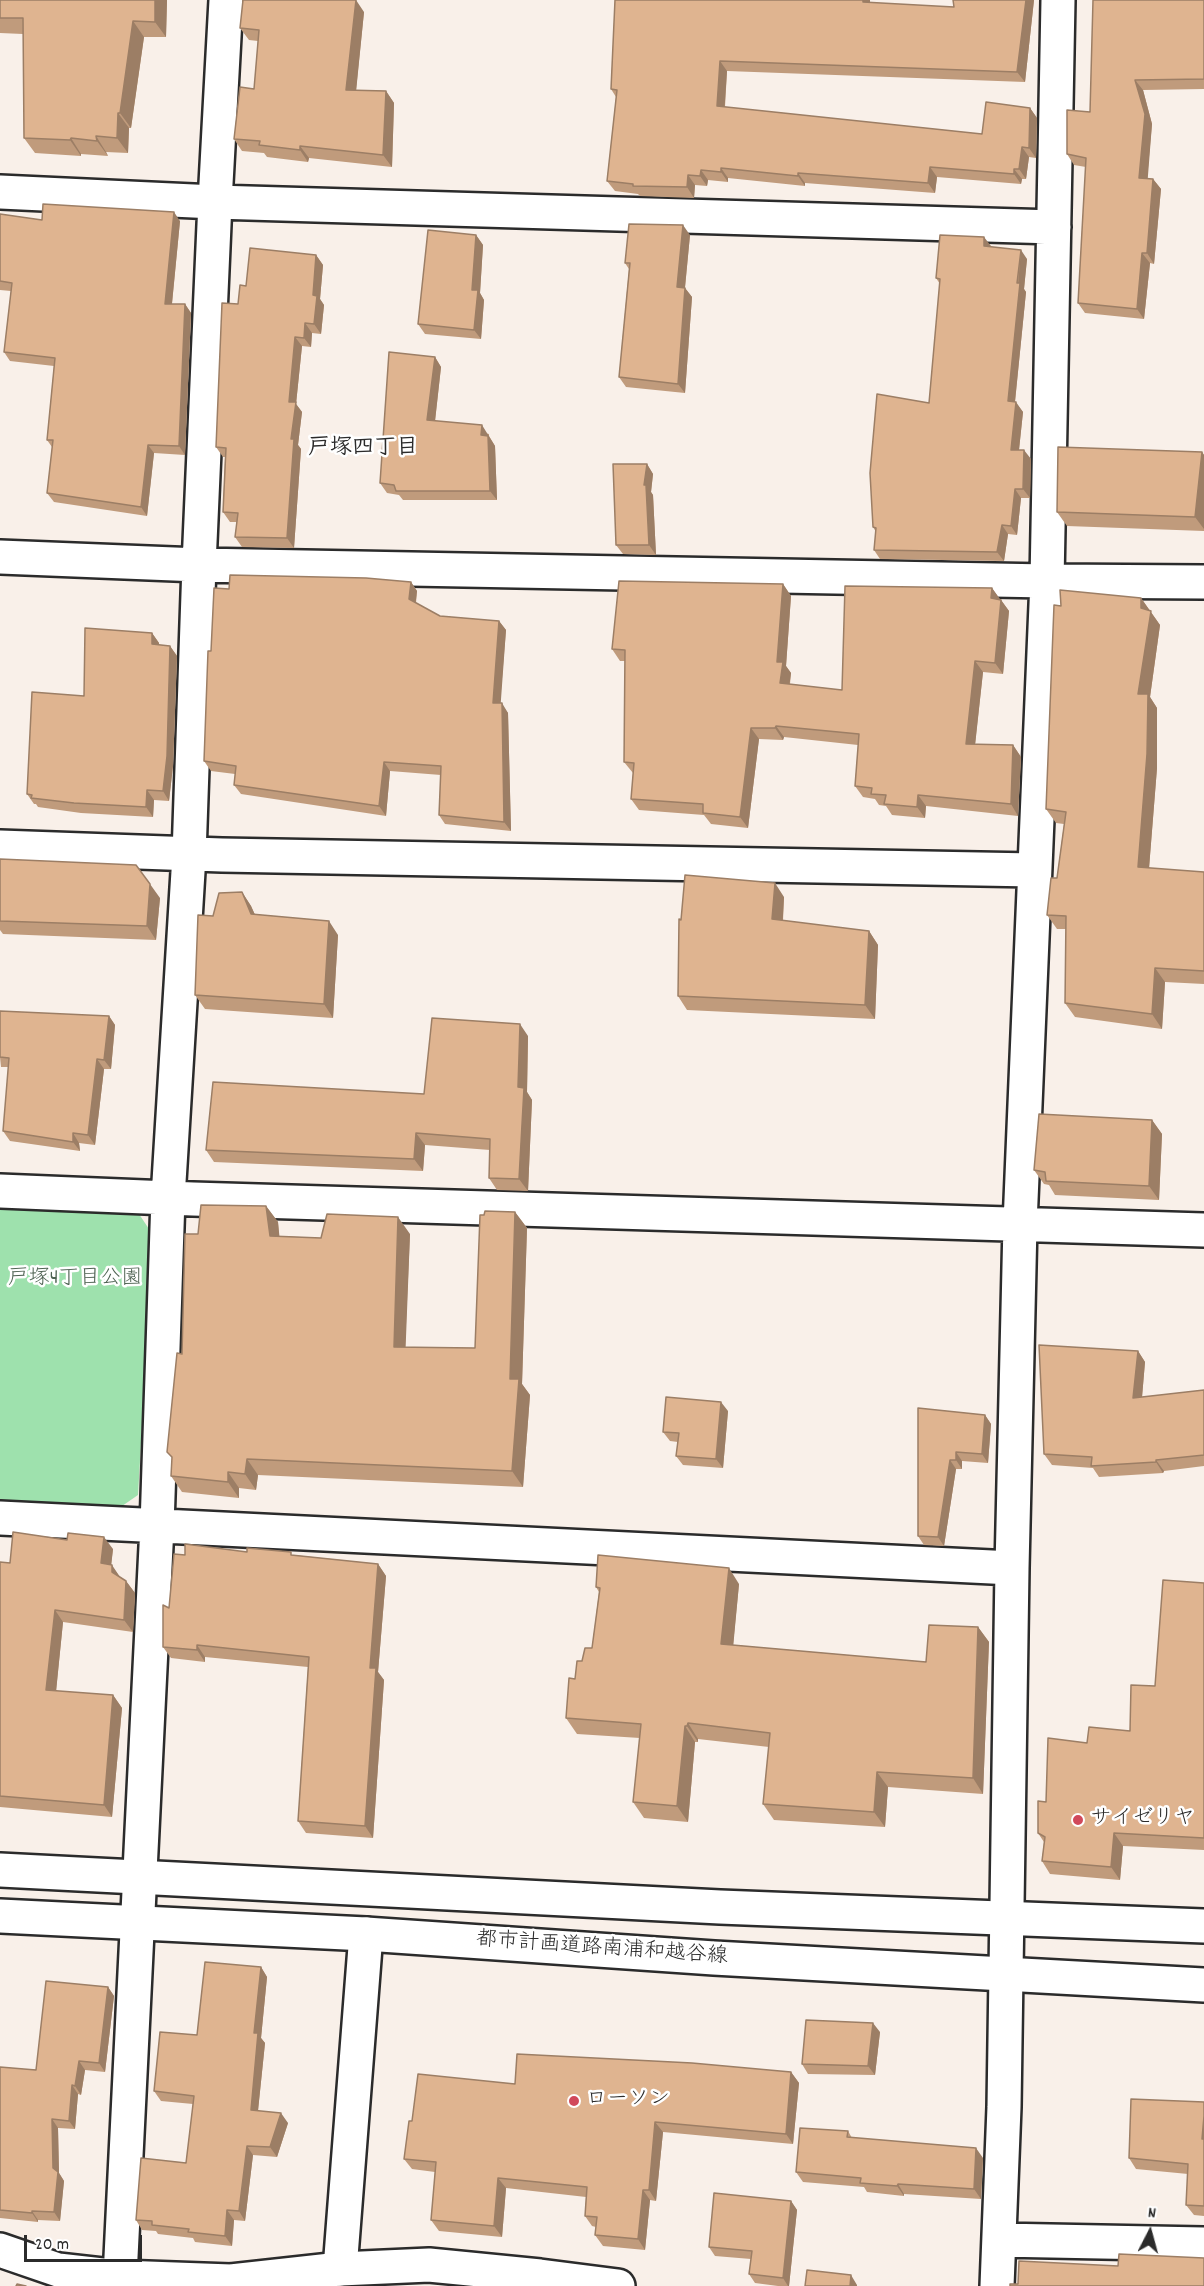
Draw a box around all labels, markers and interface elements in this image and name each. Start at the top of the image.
district label: 戸塚四丁目 [308,437,418,463]
park label: 戸塚4丁目公園 [8,1267,142,1293]
place label: サイゼリヤ [1090,1807,1195,1833]
marker: サイゼリヤ [1071,1813,1085,1827]
street label: 都市計画道路南浦和越谷線 [475,1929,729,1971]
place label: ローソン [586,2088,670,2114]
marker: ローソン [567,2094,581,2108]
north arrow [1120,2202,1180,2262]
text: N [1147,2202,1157,2225]
scale bar [27,2223,146,2261]
text: 20 m [35,2233,69,2258]

